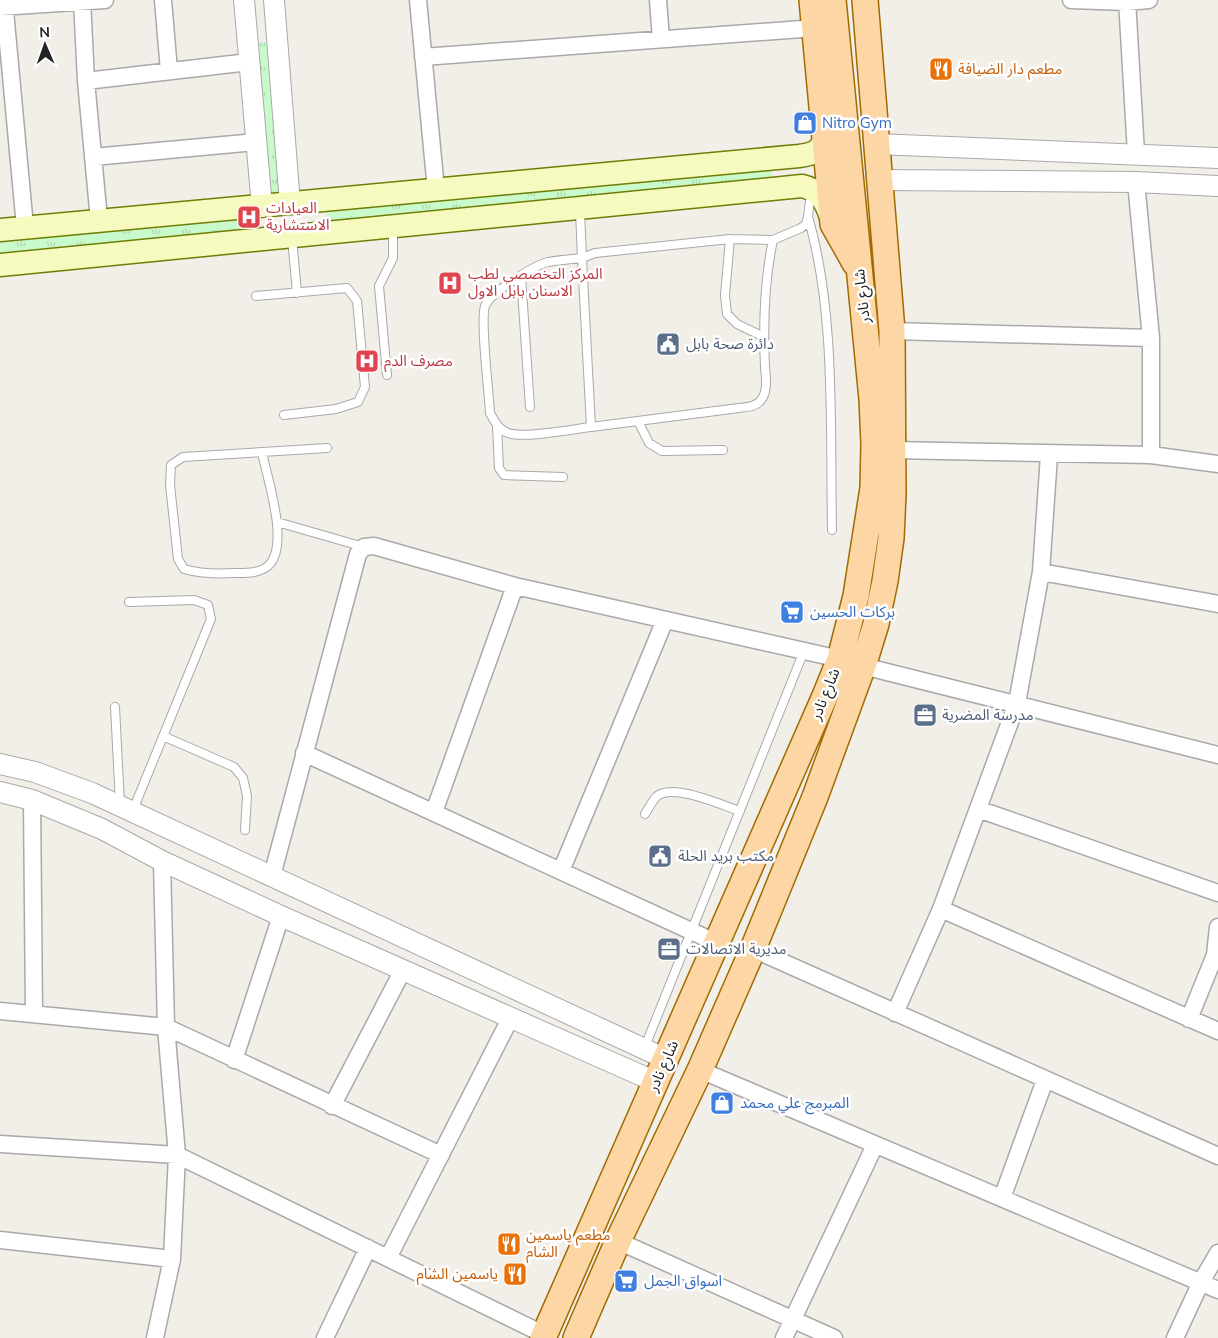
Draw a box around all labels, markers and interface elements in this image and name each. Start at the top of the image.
north arrow [20,20,70,70]
text: N [39,23,50,41]
restaurant icon: مطعم دار الضيافة [928,56,954,82]
place label: مطعم دار الضيافة [958,59,1063,80]
shop icon: Nitro Gym [792,110,818,136]
place label: Nitro Gym [822,113,892,132]
place label: العيادات الاستشارية [266,198,330,234]
hospital icon: العيادات الاستشارية [236,204,262,230]
place label: المركز التخصصي لطب الاسنان بابل الاول [468,264,603,300]
street label: شارع نادر [849,268,877,325]
hospital icon: المركز التخصصي لطب الاسنان بابل الاول [437,270,463,296]
public building icon: دائرة صحة بابل [655,331,681,357]
place label: دائرة صحة بابل [686,334,774,353]
hospital icon: مصرف الدم [354,348,380,374]
place label: مصرف الدم [384,351,453,372]
supermarket icon: بركات الحسين [779,599,805,625]
place label: بركات الحسين [810,602,895,621]
street label: شارع نادر [805,665,846,725]
office icon: مدرسة المضرية [912,702,938,728]
place label: مدرسة المضرية [942,705,1034,724]
public building icon: مكتب بريد الحلة [647,843,673,869]
place label: مكتب بريد الحلة [678,846,774,865]
office icon: مديرية الاتصالات [656,936,682,962]
place label: مديرية الاتصالات [686,939,787,958]
street label: شارع نادر [642,1037,685,1097]
shop icon: المبرمج علي محمد [709,1090,735,1116]
place label: المبرمج علي محمد [740,1093,849,1115]
place label: مطعم ياسمين الشام [526,1225,611,1263]
restaurant icon: مطعم ياسمين الشام [496,1231,522,1257]
restaurant icon: ياسمين الشام [502,1261,528,1287]
place label: ياسمين الشام [416,1264,498,1285]
supermarket icon: اسواق الجمل [613,1268,639,1294]
place label: اسواق الجمل [644,1271,722,1290]

